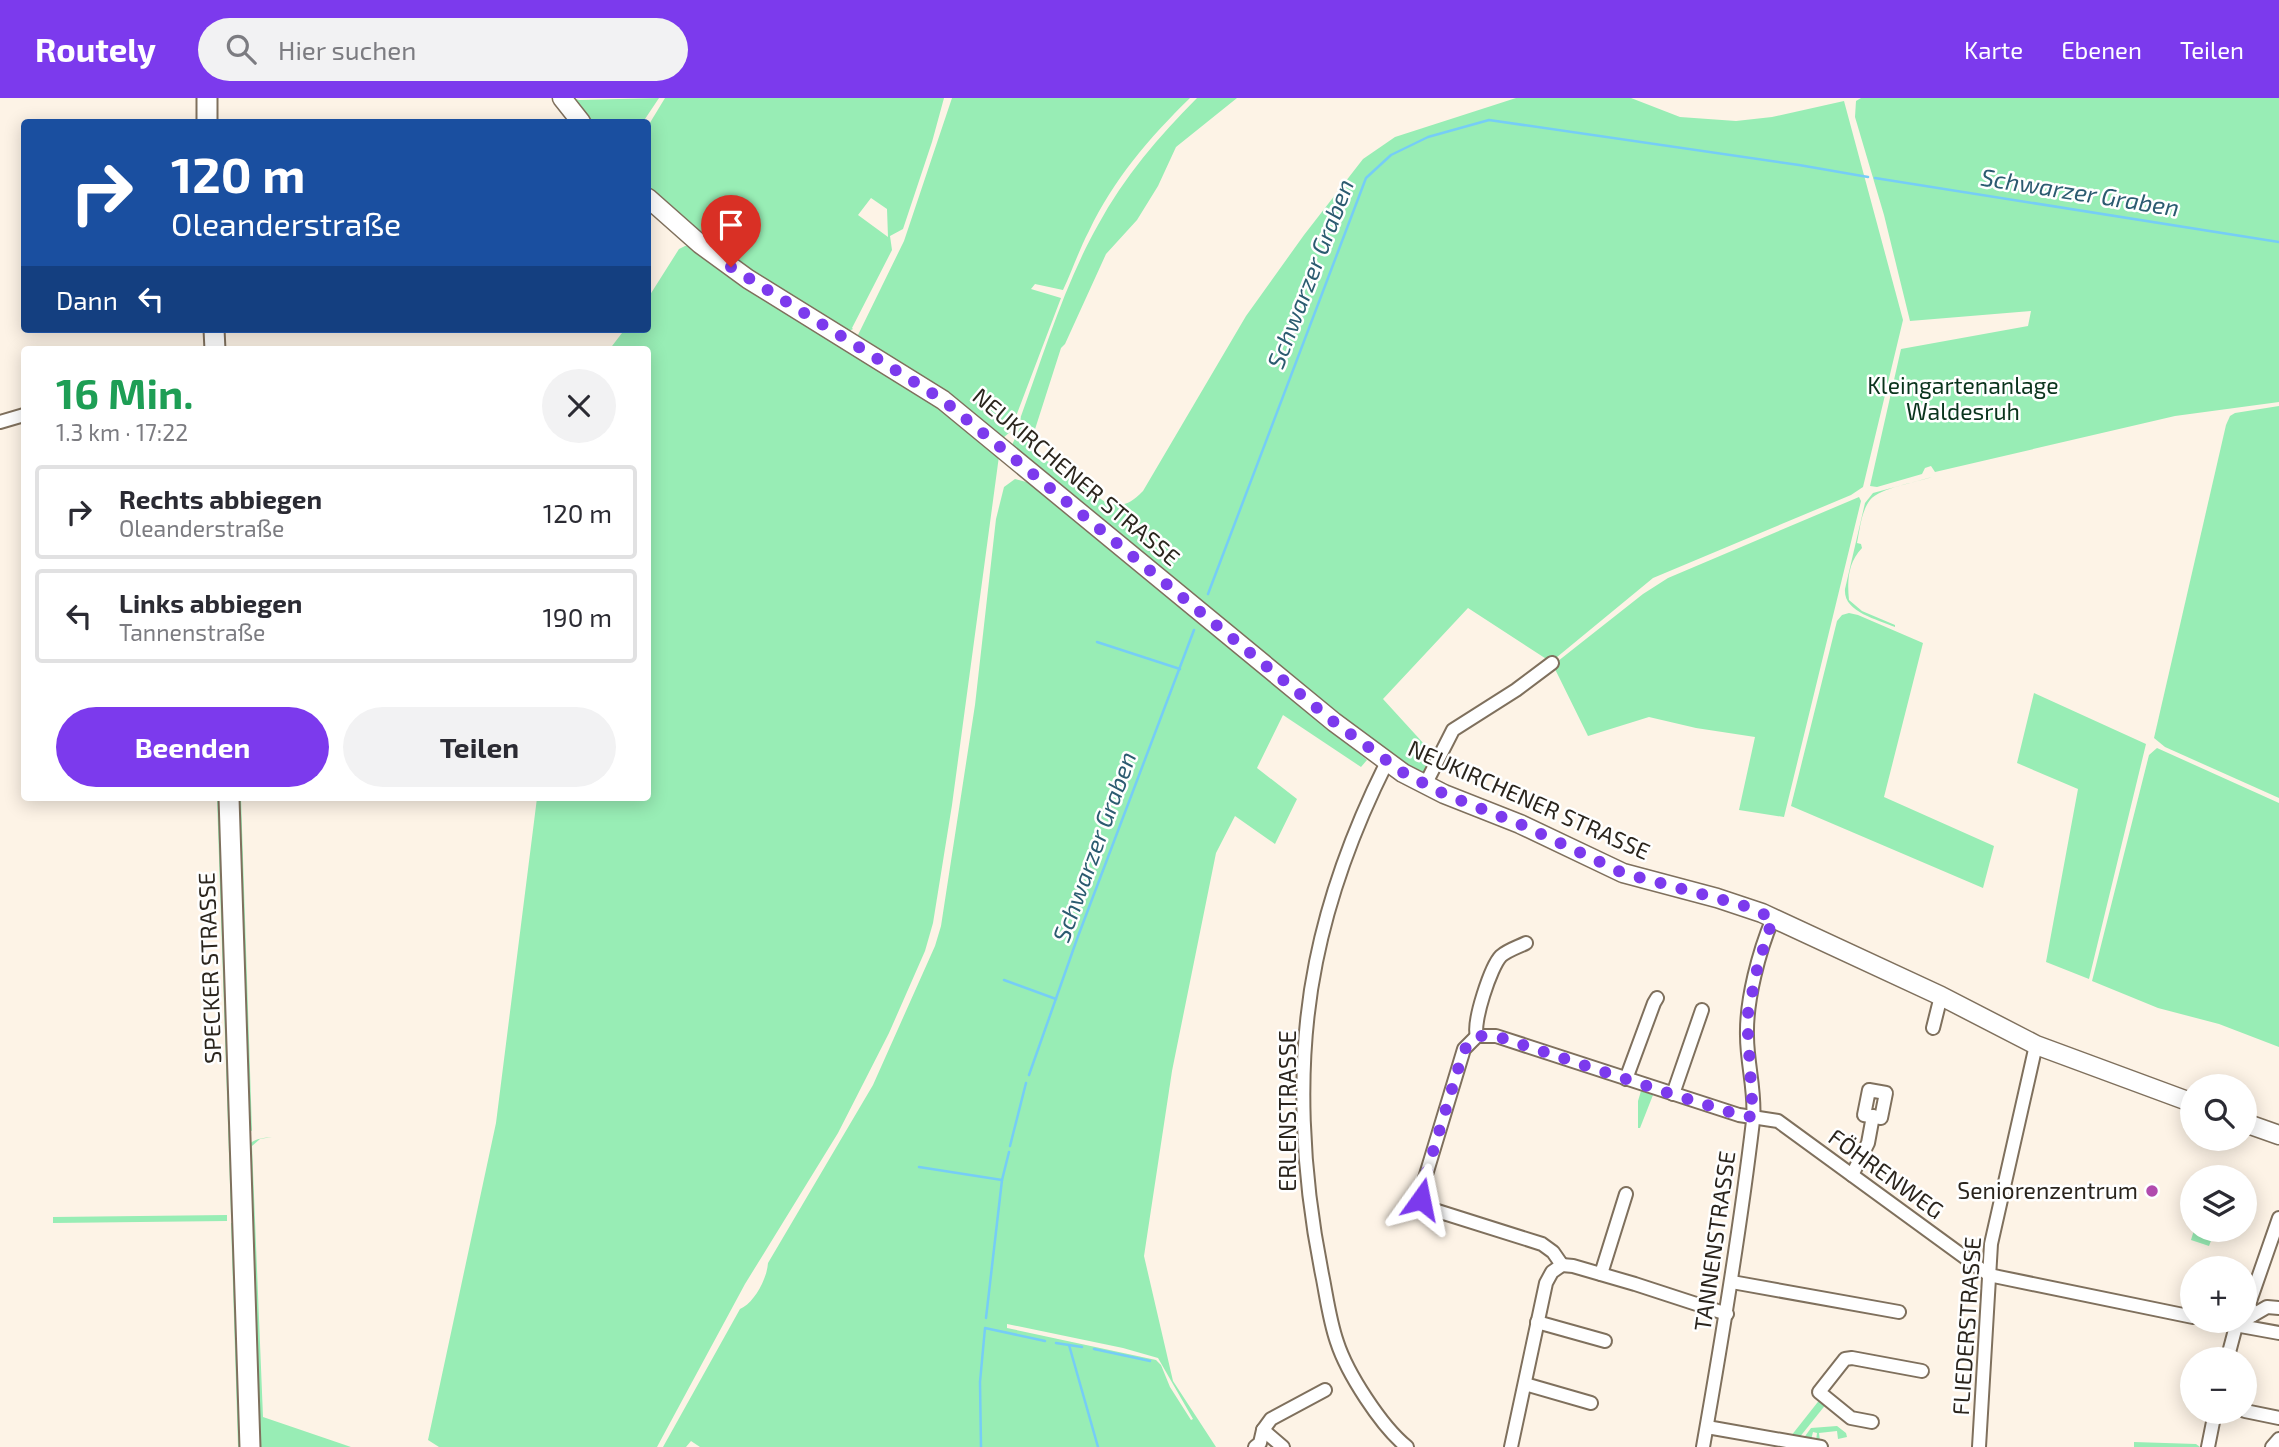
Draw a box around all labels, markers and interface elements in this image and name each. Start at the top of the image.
search box [198,18,688,81]
text: Routely [35,29,156,69]
icon: search [222,30,260,68]
text: Hier suchen [278,34,416,65]
text: Karte [1964,35,2023,64]
text: Ebenen [2061,35,2142,64]
text: Teilen [2180,35,2244,64]
text: 120 m [171,144,305,203]
icon: right [56,147,147,238]
water label: Schwarzer Graben [1979,162,2182,222]
water label: Schwarzer Graben [1260,175,1359,372]
pin [701,195,761,267]
text: Oleanderstraße [171,204,401,242]
icon: arrive [712,206,750,244]
icon: left [132,280,170,318]
text: Dann [56,284,118,315]
text: 16 Min. [56,367,194,417]
button: close [542,369,616,443]
park label: Kleingartenanlage Waldesruh [1867,371,2059,425]
street label: NEUKIRCHENER STRASSE [967,381,1186,571]
text: 1.3 km · 17:22 [56,418,188,446]
text: Rechts abbiegen [119,483,322,514]
icon: right [60,493,98,531]
text: 120 m [543,497,612,528]
text: Oleanderstraße [119,514,284,542]
text: Links abbiegen [119,587,303,618]
icon: left [60,597,98,635]
text: 190 m [543,601,612,632]
text: Tannenstraße [119,618,265,646]
button: Beenden [56,707,329,787]
button: Teilen [343,707,616,787]
street label: NEUKIRCHENER STRASSE [1404,733,1655,865]
water label: Schwarzer Graben [1046,747,1142,946]
street label: SPECKER STRASSE [192,872,226,1064]
street label: ERLENSTRASSE [1273,1030,1301,1192]
map controls [2180,1074,2257,1424]
button: search [2180,1074,2257,1151]
street label: FÖHRENWEG [1824,1122,1950,1224]
street label: TANNENSTRASSE [1688,1149,1740,1333]
position arrow [1384,1162,1458,1236]
button: layers [2180,1165,2257,1242]
place label: Seniorenzentrum [1957,1176,2138,1204]
marker: Seniorenzentrum [2144,1183,2160,1199]
street label: FLIEDERSTRASSE [1946,1236,1986,1416]
button: + [2180,1256,2257,1333]
button: − [2180,1347,2257,1424]

